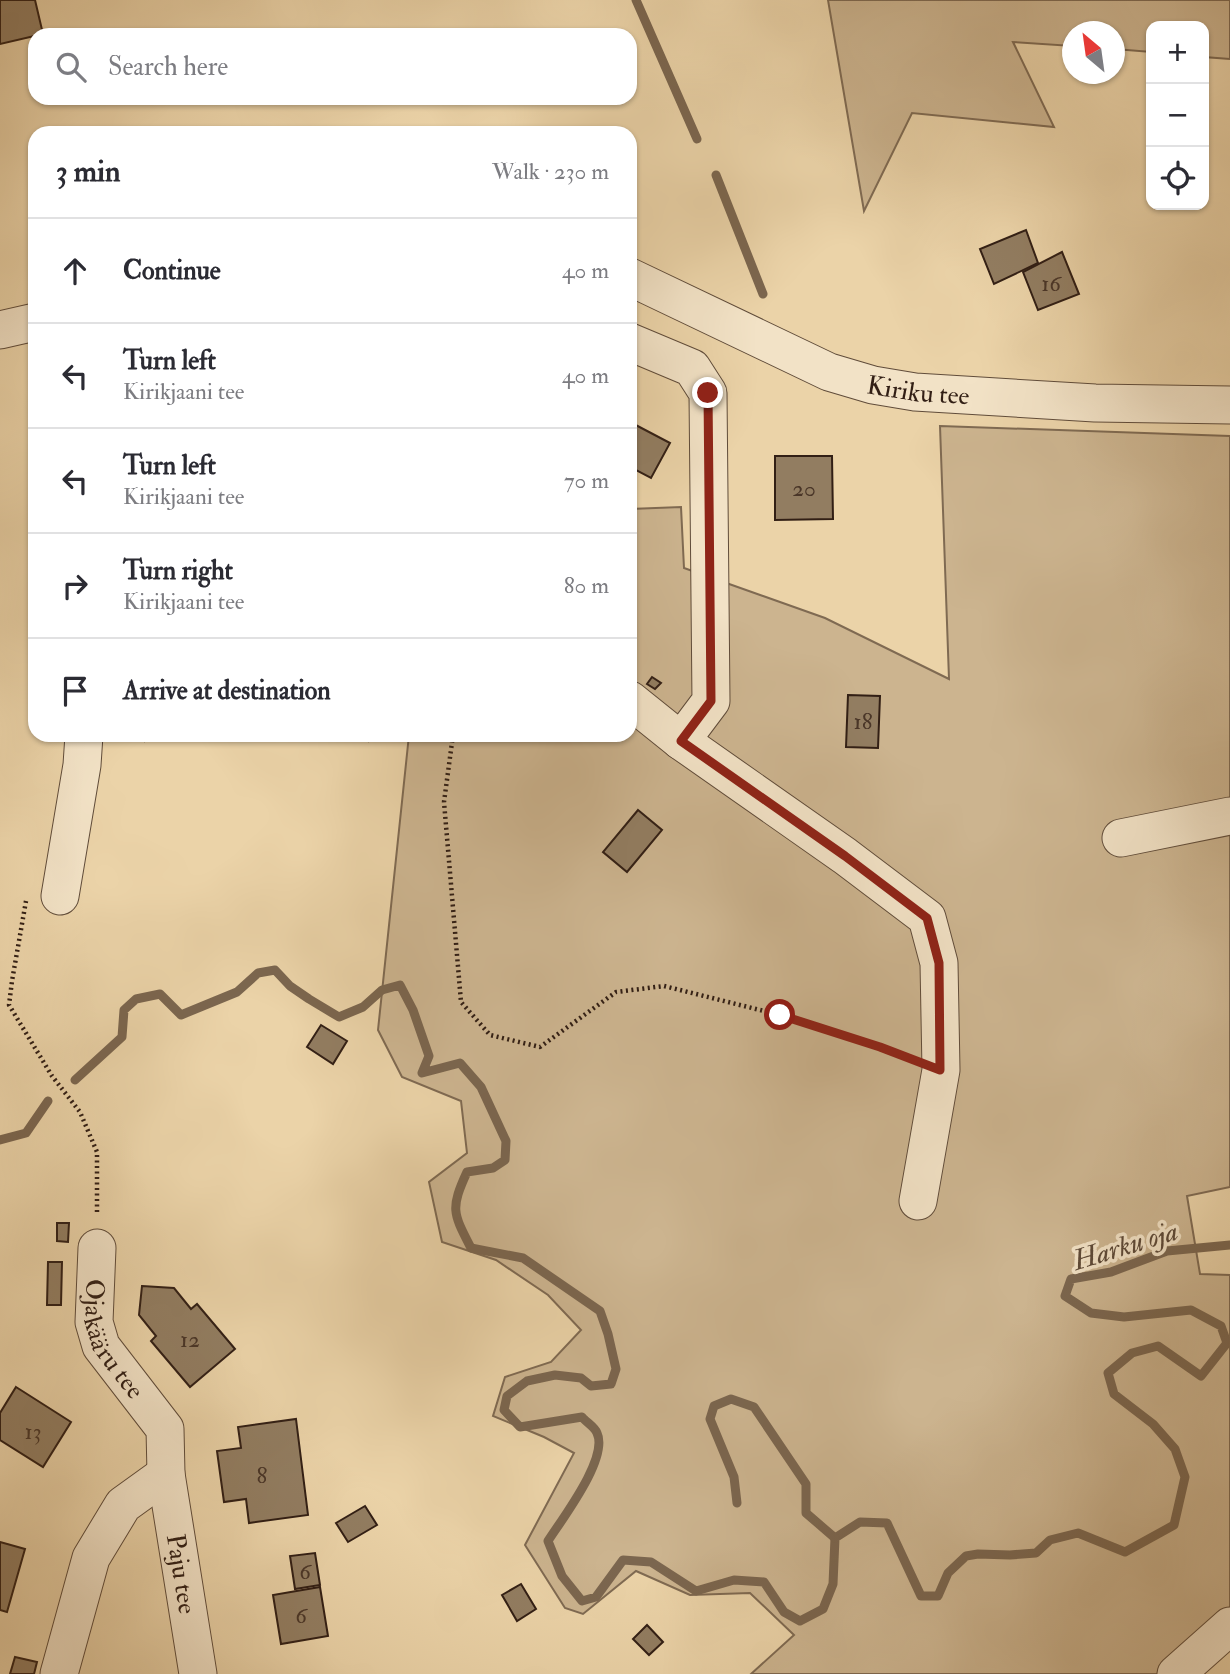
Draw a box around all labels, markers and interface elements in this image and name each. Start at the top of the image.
north arrow [1062,21,1125,84]
map controls [1146,21,1209,210]
button: + [1146,21,1209,84]
search box [28,28,637,105]
icon: search [52,48,90,86]
text: Search here [108,51,228,83]
button: − [1146,84,1209,147]
button: locate [1146,147,1209,210]
text: 3 min [56,153,121,190]
text: Walk · 230 m [492,157,609,186]
icon: ahead [56,252,94,290]
text: Continue [123,255,221,287]
text: 40 m [562,256,609,285]
house number: 16 [1041,269,1062,298]
text: Turn left [123,345,216,377]
icon: left [56,357,94,395]
text: 40 m [562,361,609,390]
street label: Kiriku tee [864,369,971,412]
text: Kirikjaani tee [123,377,244,406]
route end [692,377,723,408]
text: Turn left [123,450,216,482]
icon: left [56,462,94,500]
text: 70 m [564,466,609,495]
house number: 20 [792,474,816,503]
text: Kirikjaani tee [123,482,244,511]
text: Turn right [123,555,233,587]
icon: right [56,567,94,605]
text: 80 m [564,571,609,600]
text: Kirikjaani tee [123,587,244,616]
icon: arrive [56,672,94,710]
text: Arrive at destination [123,675,331,707]
house number: 18 [853,707,873,736]
route start [764,999,795,1030]
water label: Harku oja [1067,1214,1182,1280]
street label: Ojakääru tee [76,1278,151,1406]
house number: 12 [180,1325,200,1354]
house number: 13 [24,1417,42,1446]
house number: 8 [257,1461,268,1490]
street label: Paju tee [159,1532,203,1616]
house number: 6 [299,1557,312,1586]
house number: 6 [295,1601,308,1630]

